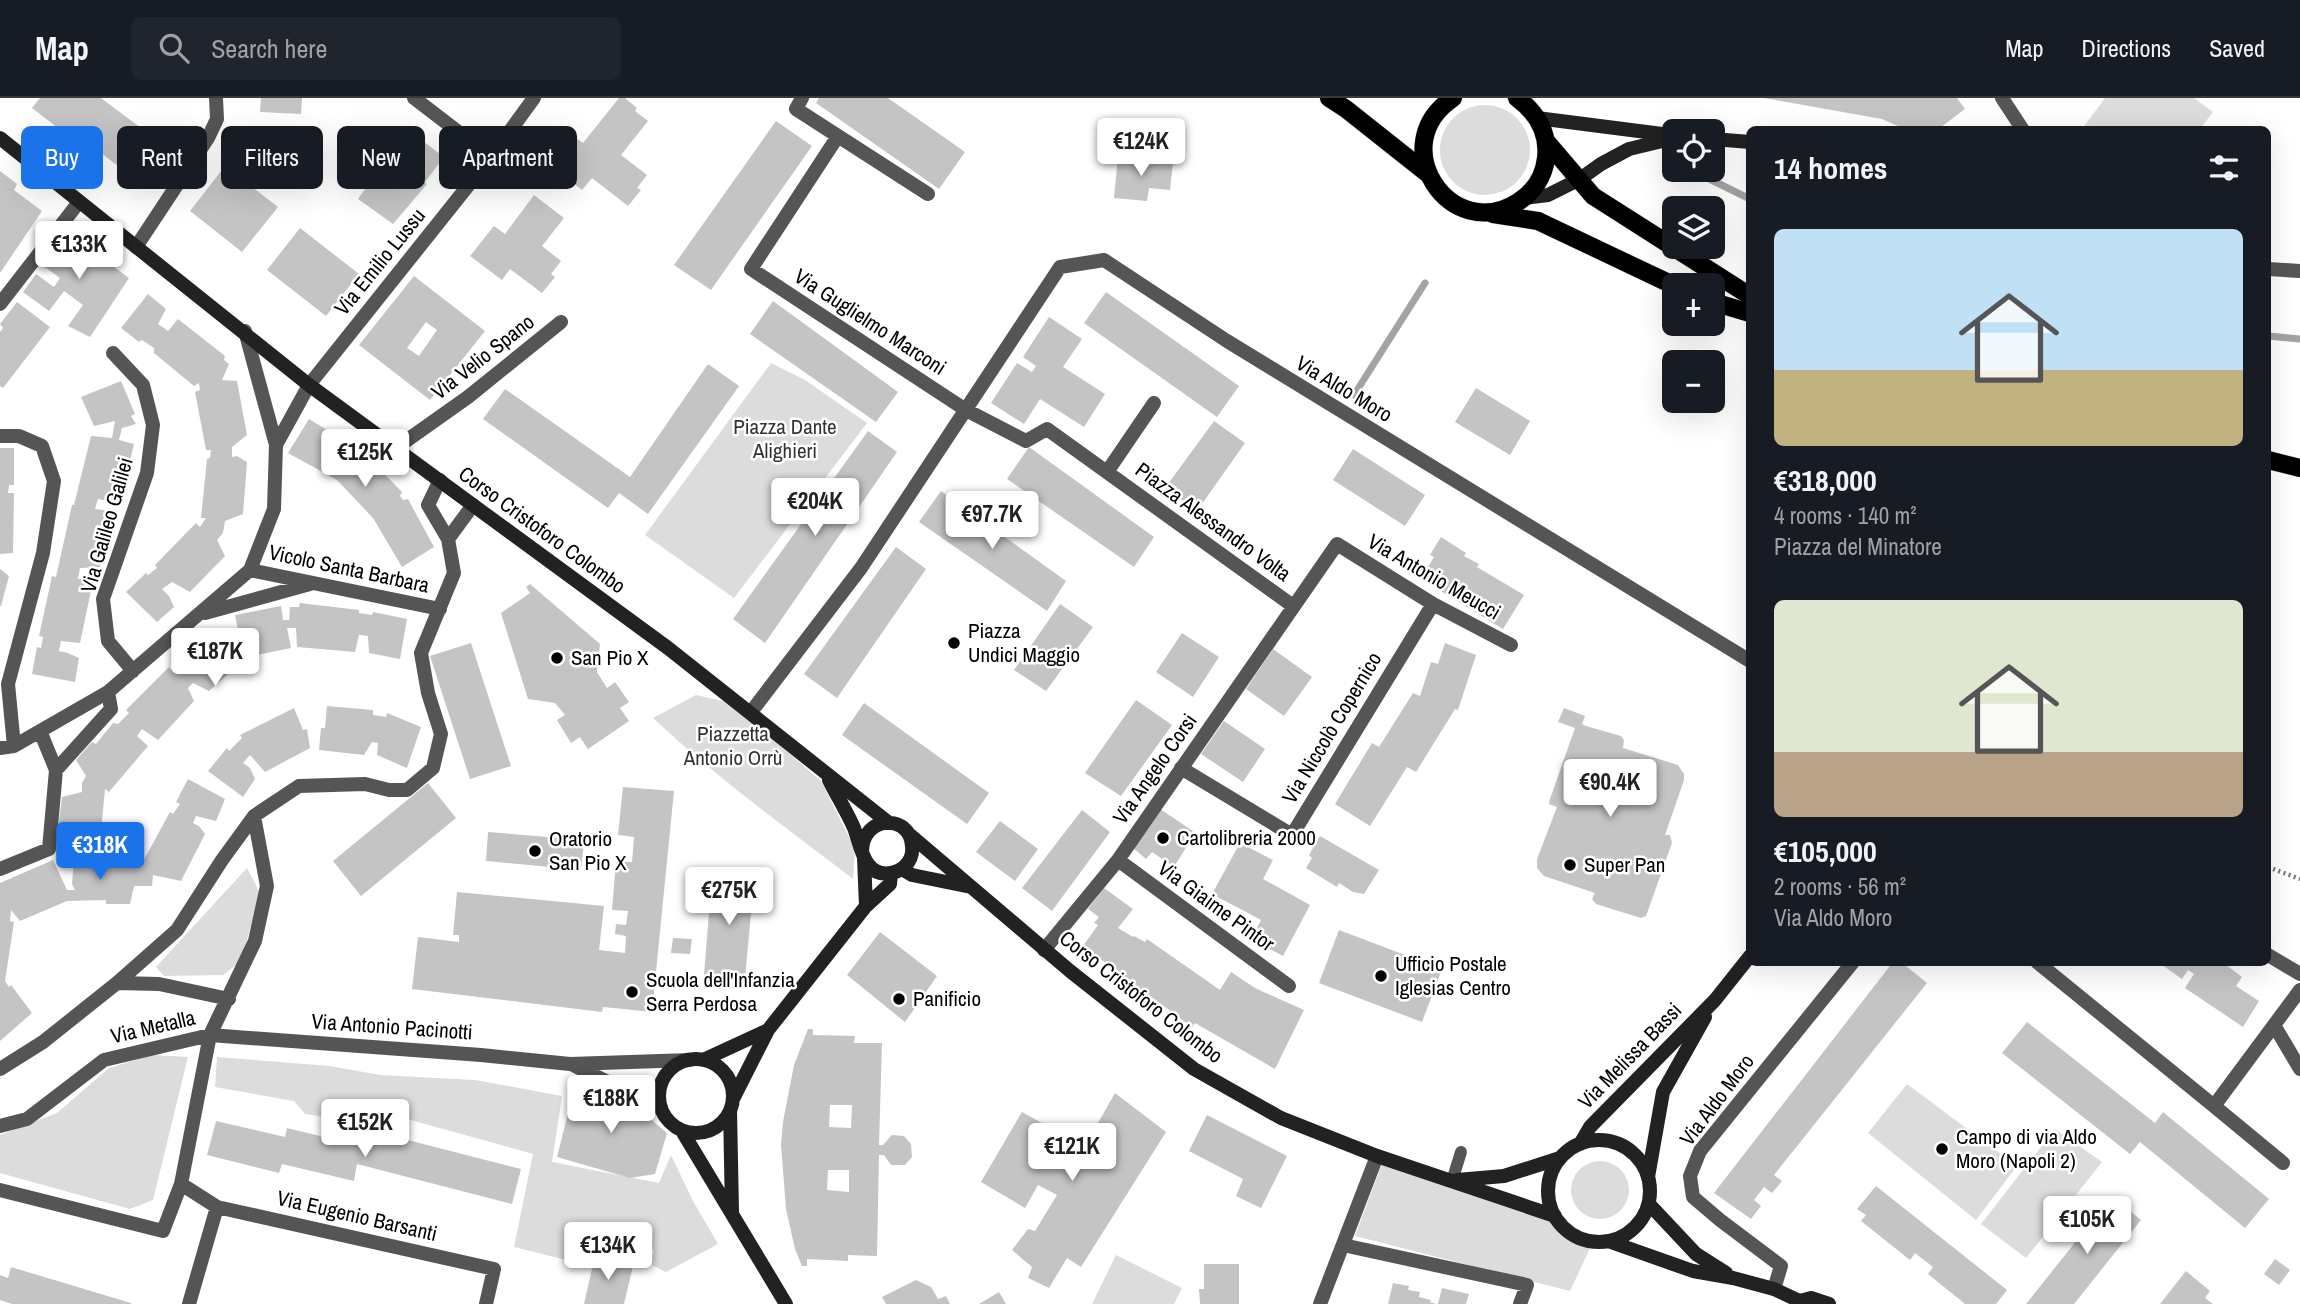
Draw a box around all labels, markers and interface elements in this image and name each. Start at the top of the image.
search box [131,17,621,80]
text: Map [35,26,89,70]
icon: search [155,29,193,67]
text: Search here [211,31,327,66]
text: Map [2005,32,2043,64]
text: Directions [2081,32,2171,64]
text: Saved [2209,32,2265,64]
pin: €124K [1092,118,1190,178]
map controls [1662,119,1725,413]
button: locate [1662,119,1725,182]
text: €124K [1113,125,1169,156]
chip: Buy [21,126,103,189]
chip: Rent [117,126,207,189]
chip: Filters [221,126,323,189]
chip: New [337,126,425,189]
chip: Apartment [439,126,577,189]
text: 14 homes [1774,148,1888,188]
icon: filters [2205,149,2243,187]
button: layers [1662,196,1725,259]
street label: Via Emilio Lussu [327,202,432,321]
pin: €133K [30,222,128,281]
text: €133K [51,228,107,259]
street label: Via Guglielmo Marconi [789,262,952,382]
button: + [1662,273,1725,336]
icon: home [1946,275,2072,401]
street label: Via Velio Spano [425,307,540,406]
street label: Via Aldo Moro [1291,348,1398,429]
button: − [1662,350,1725,413]
park label: Piazza Dante Alighieri [733,412,837,465]
pin: €125K [316,430,414,489]
text: €125K [337,436,393,467]
street label: Via Galileo Galilei [73,454,140,596]
street label: Piazza Alessandro Volta [1130,455,1297,588]
street label: Corso Cristoforo Colombo [453,459,632,600]
text: €318,000 [1774,460,1877,500]
pin: €204K [766,478,864,538]
text: €204K [787,485,843,516]
pin: €97.7K [935,491,1049,551]
text: €97.7K [962,498,1022,529]
text: 4 rooms · 140 m² [1774,500,1917,531]
street label: Via Antonio Meucci [1362,527,1506,626]
text: Piazza del Minatore [1774,531,1942,562]
street label: Vicolo Santa Barbara [266,537,432,600]
place label: Piazza Undici Maggio [968,616,1080,669]
pin: €187K [166,628,264,688]
text: €187K [187,635,243,666]
marker: Piazza Undici Maggio [946,635,962,651]
place label: San Pio X [571,643,649,672]
icon: home [1946,646,2072,772]
street label: Via Niccolò Copernico [1275,647,1388,809]
marker: San Pio X [549,650,565,666]
street label: Via Angelo Corsi [1106,708,1203,830]
park label: Piazzetta Antonio Orrù [683,719,782,772]
pin: €90.4K [1553,760,1667,819]
text: €90.4K [1580,766,1640,797]
pin: €318K [51,822,149,882]
place label: Cartolibreria 2000 [1177,823,1316,852]
place label: Oratorio San Pio X [549,824,627,877]
text: €318K [72,829,128,860]
marker: Cartolibreria 2000 [1155,830,1171,846]
text: €105,000 [1774,831,1877,871]
marker: Oratorio San Pio X [527,843,543,859]
place label: Super Pan [1584,850,1665,879]
street label: Via Giaime Pintor [1152,853,1281,958]
marker: Super Pan [1562,857,1578,873]
pin: €275K [680,868,778,927]
text: 2 rooms · 56 m² [1774,871,1906,902]
text: €275K [701,874,757,905]
text: Via Aldo Moro [1774,902,1892,933]
street label: Corso Cristoforo Colombo [1054,924,1229,1070]
place label: Ufficio Postale Iglesias Centro [1395,949,1511,1002]
place label: Scuola dell'Infanzia Serra Perdosa [646,965,795,1018]
marker: Ufficio Postale Iglesias Centro [1373,968,1389,984]
marker: Scuola dell'Infanzia Serra Perdosa [624,984,640,1000]
place label: Panificio [913,984,981,1013]
marker: Panificio [891,991,907,1007]
street label: Via Melissa Bassi [1571,996,1688,1115]
street label: Via Metalla [108,1003,198,1050]
street label: Via Antonio Pacinotti [310,1006,474,1047]
street label: Via Aldo Moro [1673,1048,1761,1152]
pin: €188K [562,1076,660,1135]
text: €188K [583,1082,639,1113]
pin: €152K [316,1100,414,1159]
text: €152K [337,1106,393,1137]
place label: Campo di via Aldo Moro (Napoli 2) [1956,1122,2097,1175]
pin: €121K [1023,1124,1121,1183]
text: €121K [1044,1130,1100,1161]
marker: Campo di via Aldo Moro (Napoli 2) [1934,1141,1950,1157]
street label: Via Eugenio Barsanti [274,1183,440,1248]
pin: €105K [2038,1196,2136,1256]
text: €105K [2059,1203,2115,1234]
pin: €134K [559,1222,657,1282]
text: €134K [580,1229,636,1260]

